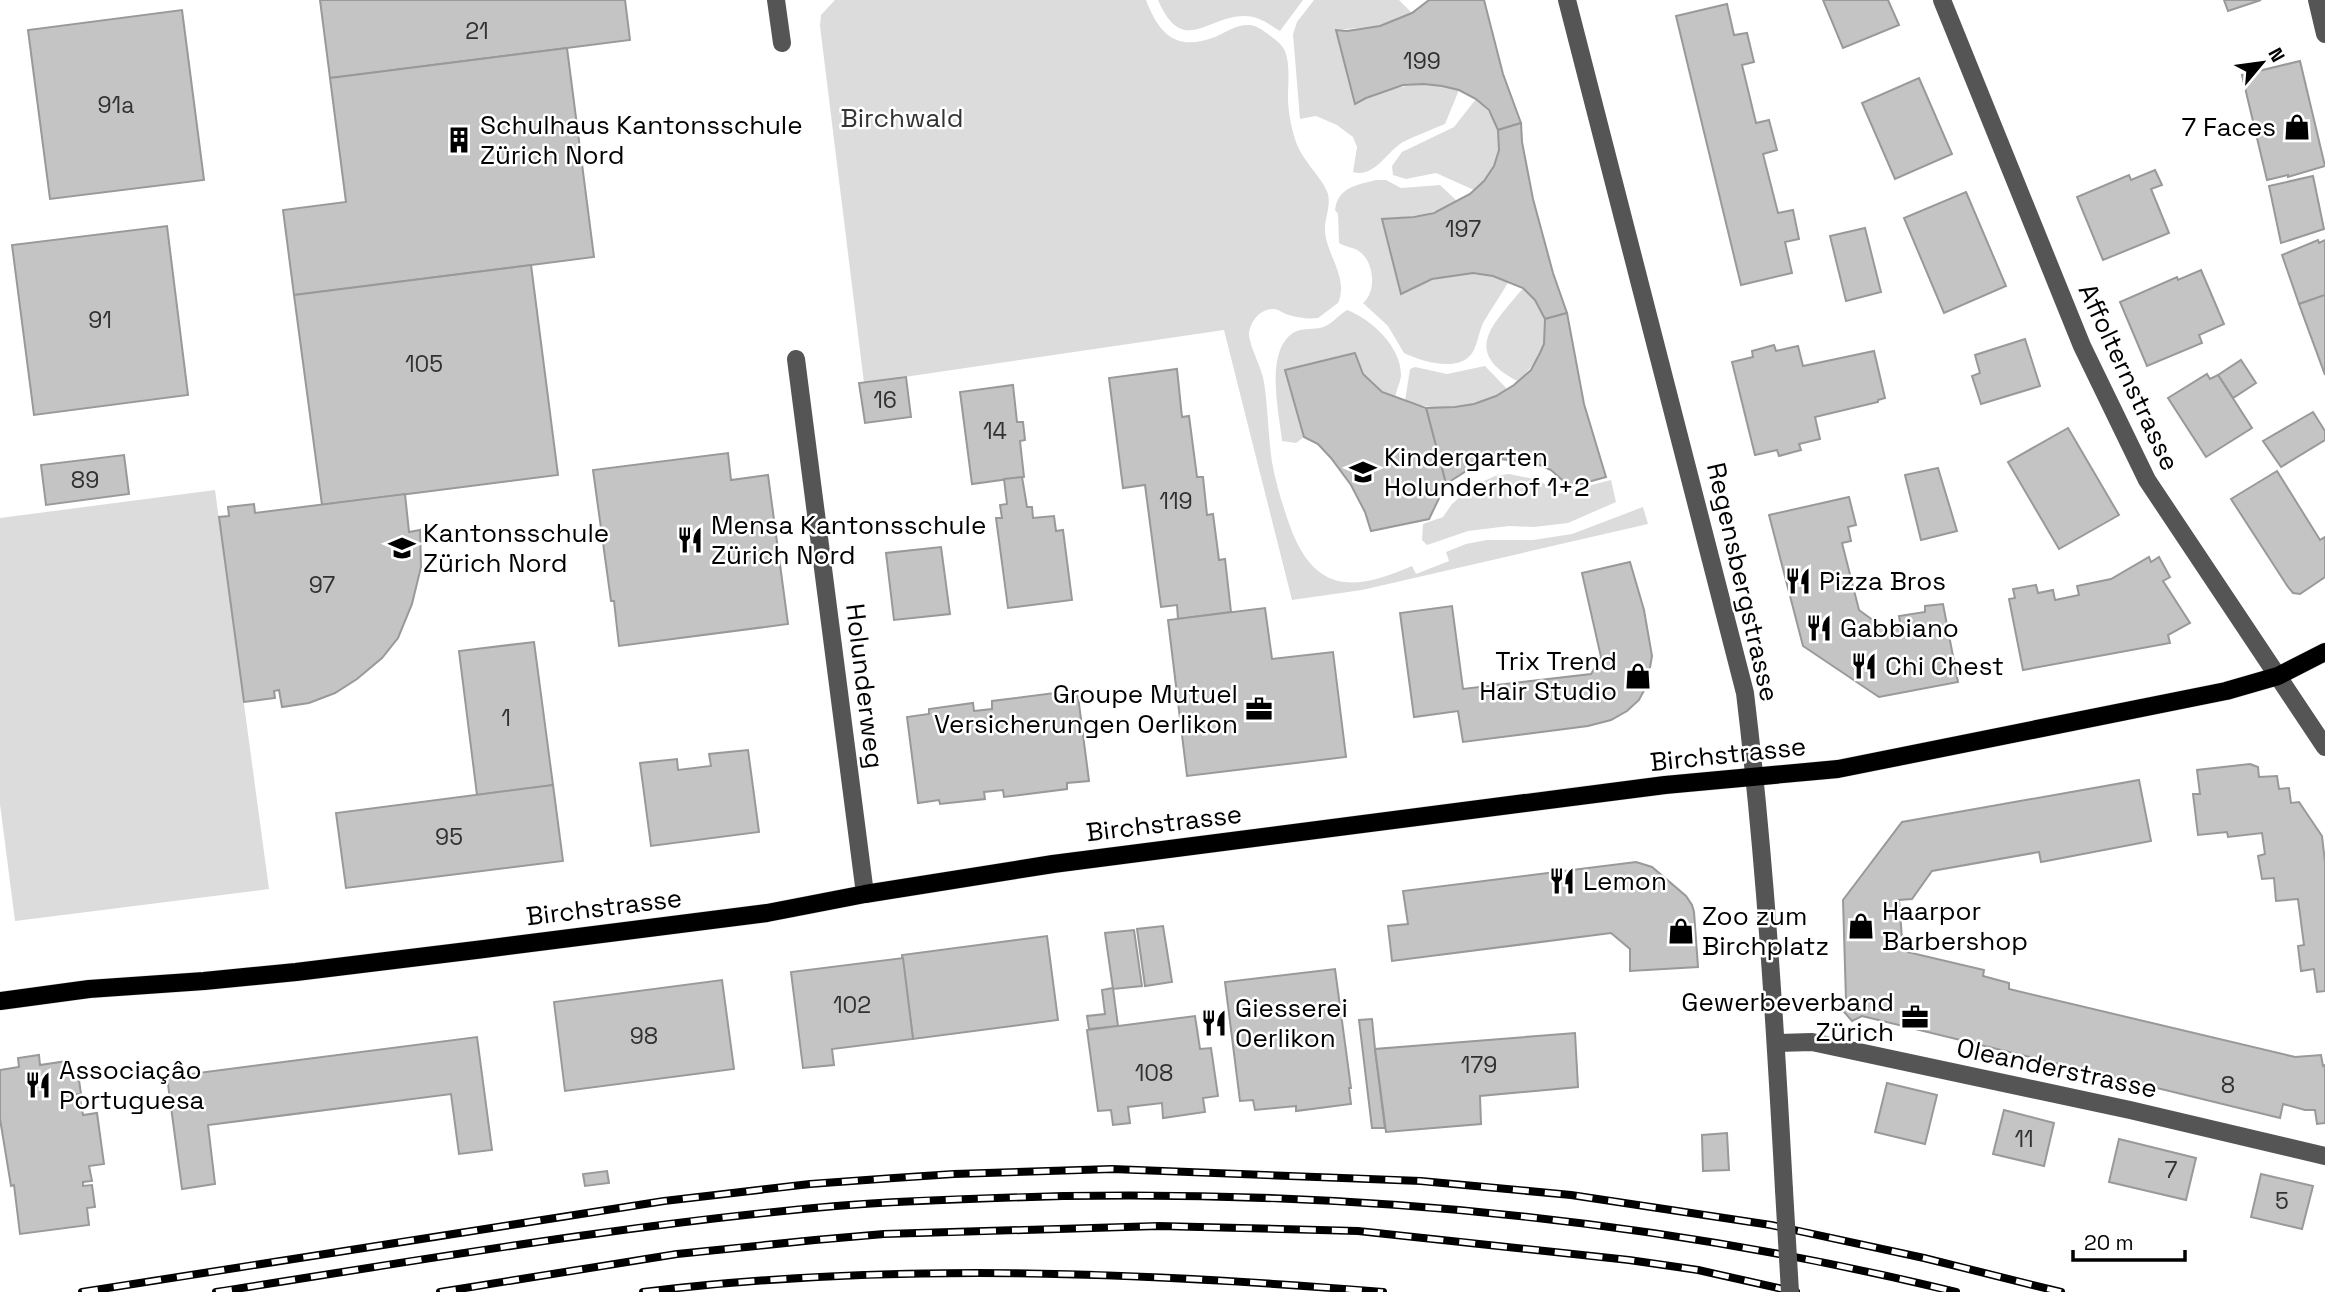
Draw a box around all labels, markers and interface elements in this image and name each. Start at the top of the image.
house number: 21 [465,16,489,46]
north arrow [2227,28,2297,98]
text: N [2262,43,2290,67]
house number: 199 [1403,46,1441,76]
house number: 91a [98,90,134,120]
park label: Birchwald [841,101,963,135]
place label: Schulhaus Kantonsschule Zürich Nord [480,108,803,172]
place label: 7 Faces [2182,110,2276,144]
shop icon: 7 Faces [2282,112,2312,142]
building icon: Schulhaus Kantonsschule Zürich Nord [444,125,474,155]
house number: 197 [1445,214,1481,244]
street label: Affolternstrasse [2071,278,2187,476]
house number: 91 [88,305,112,335]
house number: 105 [405,349,443,379]
house number: 16 [873,385,897,415]
house number: 14 [983,416,1007,446]
place label: Kindergarten Holunderhof 1+2 [1384,440,1590,504]
school or university icon: Kindergarten Holunderhof 1+2 [1348,457,1378,487]
street label: Regensbergstrasse [1699,459,1787,705]
house number: 89 [71,465,99,495]
house number: 119 [1159,486,1193,516]
place label: Mensa Kantonsschule Zürich Nord [711,508,986,572]
place label: Kantonsschule Zürich Nord [423,516,609,580]
restaurant icon: Mensa Kantonsschule Zürich Nord [675,525,705,555]
school or university icon: Kantonsschule Zürich Nord [387,533,417,563]
place label: Pizza Bros [1819,564,1946,598]
restaurant icon: Pizza Bros [1783,566,1813,596]
house number: 97 [309,570,335,600]
street label: Holunderweg [838,602,892,770]
place label: Gabbiano [1840,611,1959,645]
restaurant icon: Gabbiano [1804,613,1834,643]
place label: Trix Trend Hair Studio [1479,644,1617,708]
place label: Chi Chest [1885,649,2004,683]
restaurant icon: Chi Chest [1849,651,1879,681]
shop icon: Trix Trend Hair Studio [1623,661,1653,691]
place label: Groupe Mutuel Versicherungen Oerlikon [934,677,1238,741]
office icon: Groupe Mutuel Versicherungen Oerlikon [1244,694,1274,724]
house number: 1 [501,703,511,733]
street label: Birchstrasse [1648,729,1808,779]
street label: Birchstrasse [1084,797,1244,849]
house number: 95 [435,822,463,852]
place label: Lemon [1583,864,1667,898]
restaurant icon: Lemon [1547,866,1577,896]
street label: Birchstrasse [524,881,684,933]
place label: Haarpor Barbershop [1882,894,2028,958]
place label: Zoo zum Birchplatz [1702,899,1829,963]
shop icon: Haarpor Barbershop [1846,911,1876,941]
shop icon: Zoo zum Birchplatz [1666,916,1696,946]
place label: Gewerbeverband Zürich [1681,985,1894,1049]
house number: 102 [833,990,871,1020]
place label: Giesserei Oerlikon [1235,991,1348,1055]
office icon: Gewerbeverband Zürich [1900,1002,1930,1032]
restaurant icon: Giesserei Oerlikon [1199,1008,1229,1038]
house number: 98 [630,1021,658,1051]
street label: Oleanderstrasse [1954,1030,2160,1106]
house number: 179 [1461,1050,1497,1080]
place label: Associaçâo Portuguesa [59,1053,205,1117]
house number: 108 [1135,1058,1173,1088]
restaurant icon: Associaçâo Portuguesa [23,1070,53,1100]
house number: 8 [2221,1070,2235,1100]
house number: 11 [2014,1124,2034,1154]
house number: 7 [2165,1155,2178,1185]
house number: 5 [2275,1186,2289,1216]
scale bar [2073,1218,2185,1262]
text: 20 m [2084,1229,2134,1256]

